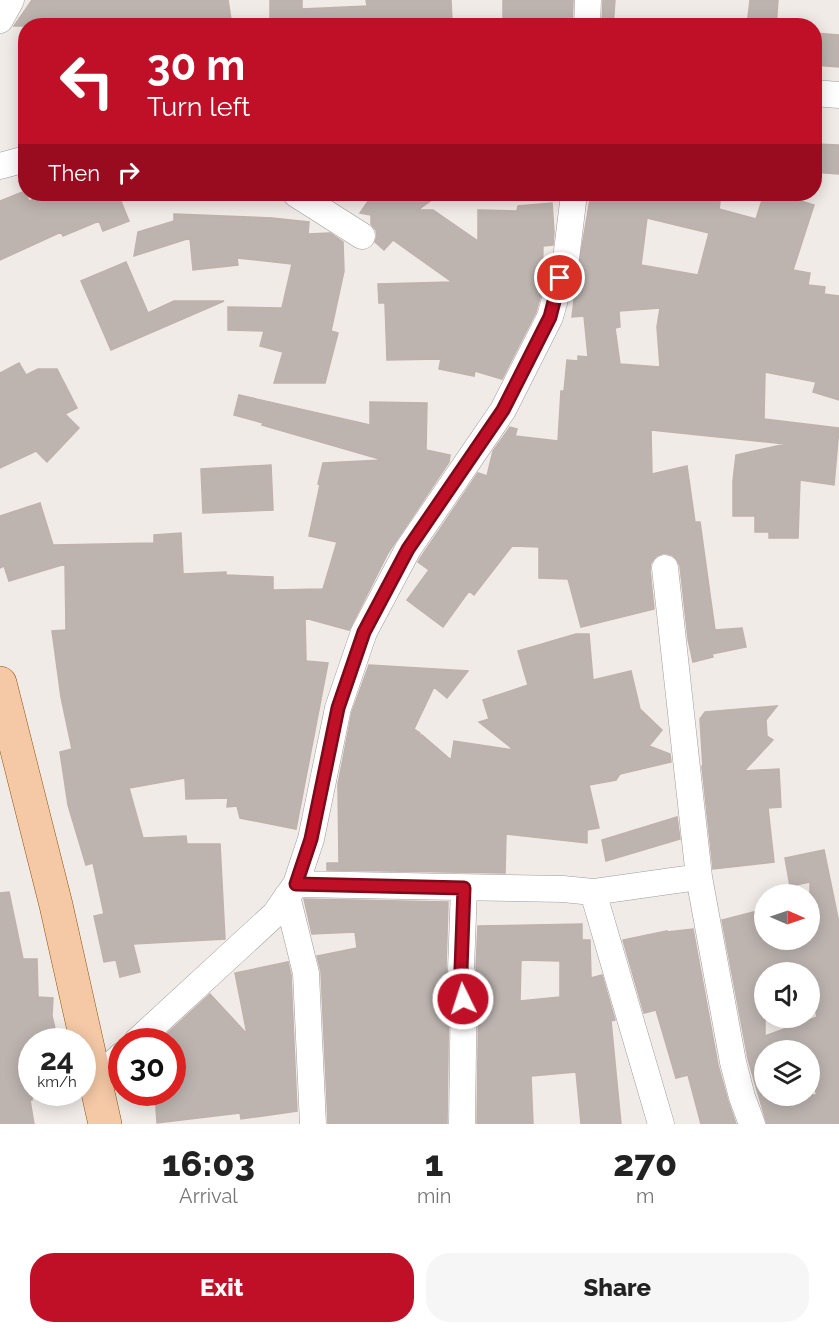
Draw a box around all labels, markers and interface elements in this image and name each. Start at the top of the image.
text: 30 m [147,41,245,90]
icon: left [48,42,126,120]
text: Turn left [147,91,250,122]
icon: right [112,156,145,189]
text: Then [48,160,100,186]
pin [534,252,585,303]
icon: arrive [543,261,576,294]
north arrow [754,884,820,950]
map controls [754,884,820,1106]
button: sound [754,962,820,1028]
position arrow [431,967,495,1031]
speed limit sign: 30 [108,1028,186,1106]
button: layers [754,1040,820,1106]
text: 24 [40,1042,74,1077]
text: km/h [37,1073,77,1091]
text: 16:03 [162,1142,255,1184]
text: 1 [425,1142,443,1184]
text: 270 [613,1142,677,1184]
text: Arrival [179,1184,238,1208]
text: min [417,1184,451,1208]
text: m [636,1184,654,1208]
button: Exit [30,1253,414,1322]
button: Share [426,1253,809,1322]

